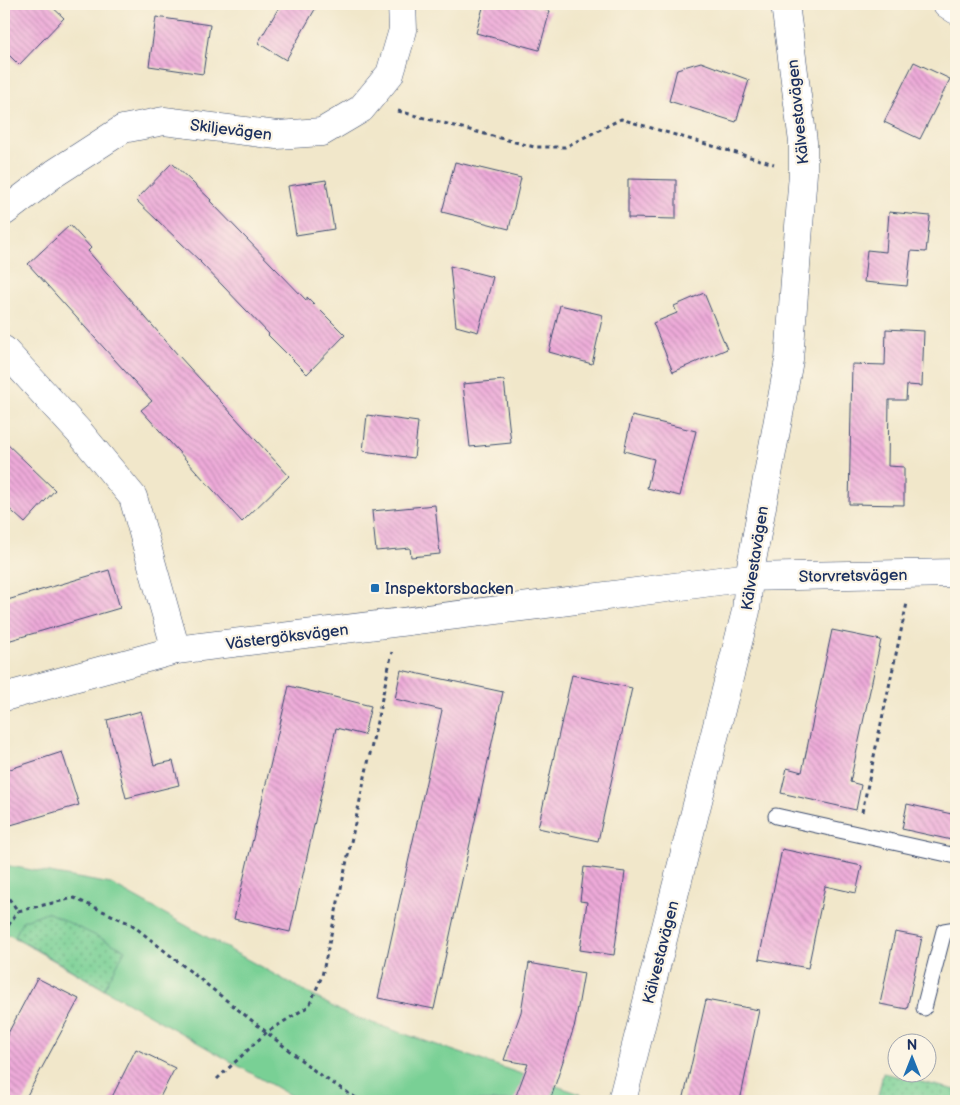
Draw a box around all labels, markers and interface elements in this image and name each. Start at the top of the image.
street label: Kälvestavägen [784,58,813,165]
street label: Skiljevägen [189,116,273,145]
street label: Kälvestavägen [738,505,773,612]
street label: Storvretsvägen [799,566,907,587]
place label: Inspektorsbacken [385,580,514,599]
marker: Inspektorsbacken [369,582,381,594]
street label: Västergöksvägen [225,621,350,654]
street label: Kälvestavägen [639,899,683,1006]
north arrow [888,1032,938,1082]
text: N [907,1037,917,1054]

